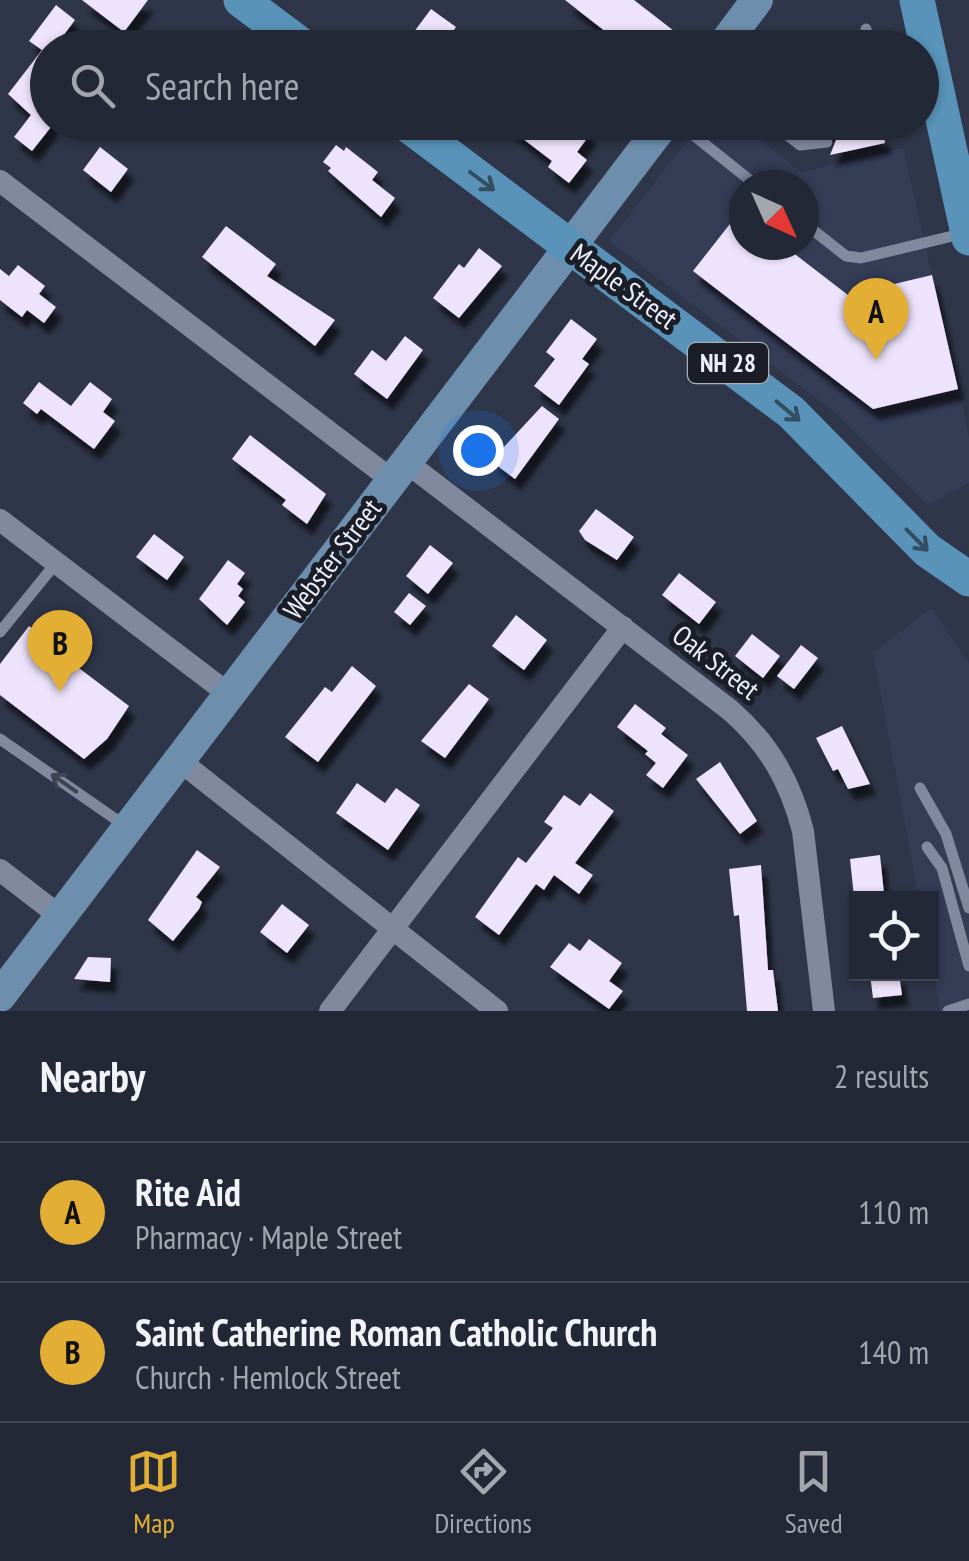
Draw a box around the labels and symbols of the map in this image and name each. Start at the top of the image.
north arrow [729,170,819,260]
one-way arrow [468,171,495,192]
street label: Maple Street [564,234,685,337]
pin: A [844,278,908,360]
road number: NH 28 [688,343,768,383]
one-way arrow [775,400,801,422]
your location [453,425,504,476]
street label: Webster Street [274,491,389,626]
one-way arrow [905,527,929,551]
pin: B [28,610,92,692]
street label: Oak Street [665,616,768,707]
one-way arrow [51,773,78,794]

